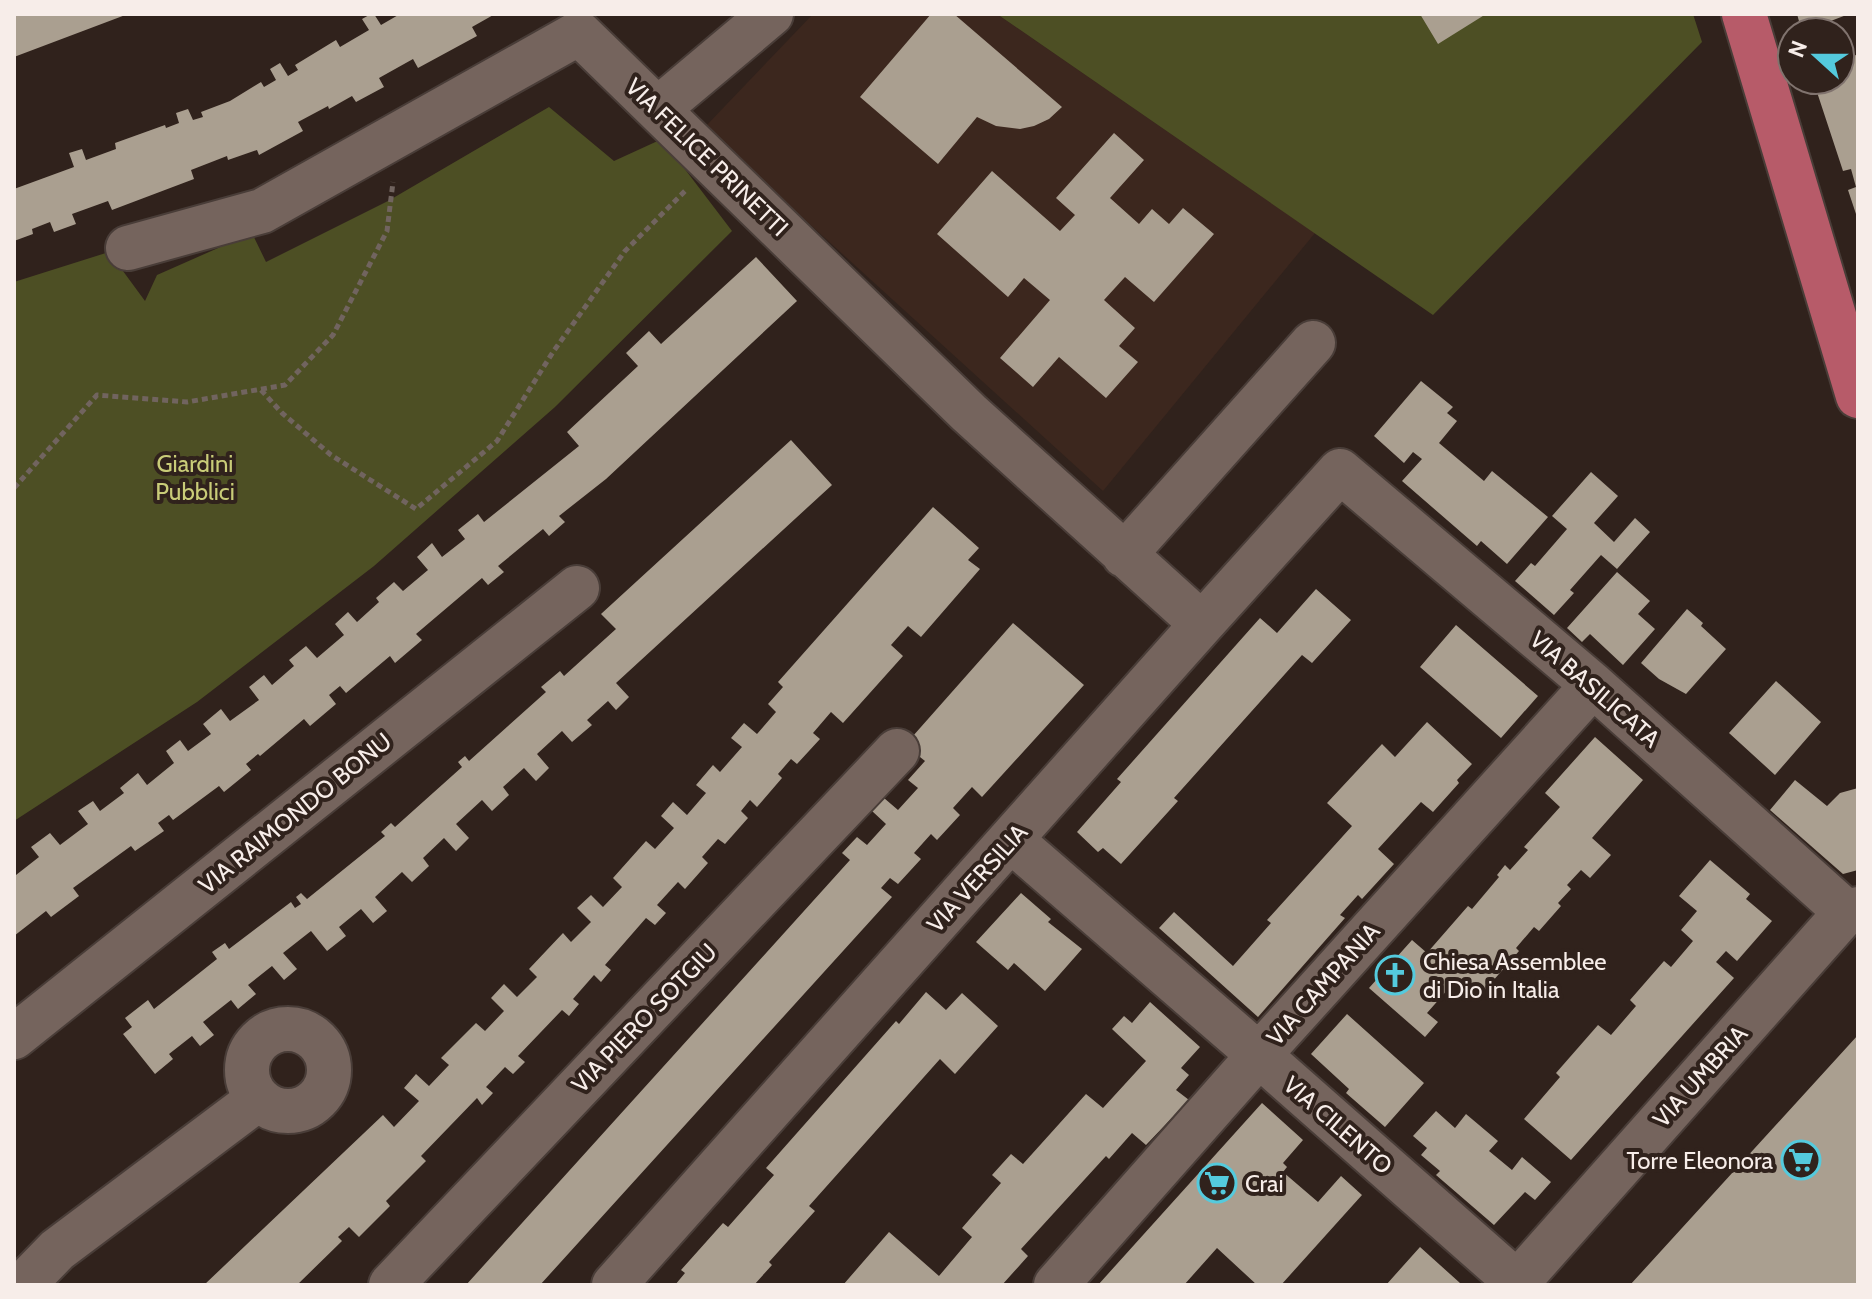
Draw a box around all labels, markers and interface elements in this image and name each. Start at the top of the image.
north arrow [1776,16,1856,96]
text: N [1782,37,1813,61]
street label: VIA FELICE PRINETTI [620,72,794,242]
park label: Giardini Pubblici [155,449,235,506]
street label: VIA BASILICATA [1524,625,1666,754]
street label: VIA RAIMONDO BONU [193,726,397,900]
street label: VIA VERSILIA [921,817,1034,938]
street label: VIA CAMPANIA [1260,916,1386,1051]
street label: VIA PIERO SOTGIU [565,937,723,1099]
place label: Chiesa Assemblee di Dio in Italia [1423,947,1606,1004]
church icon: Chiesa Assemblee di Dio in Italia [1374,954,1416,996]
street label: VIA UMBRIA [1647,1019,1753,1133]
street label: VIA CILENTO [1278,1070,1398,1180]
supermarket icon: Torre Eleonora [1780,1139,1822,1181]
place label: Torre Eleonora [1626,1146,1773,1175]
supermarket icon: Crai [1196,1162,1238,1204]
place label: Crai [1245,1169,1284,1198]

